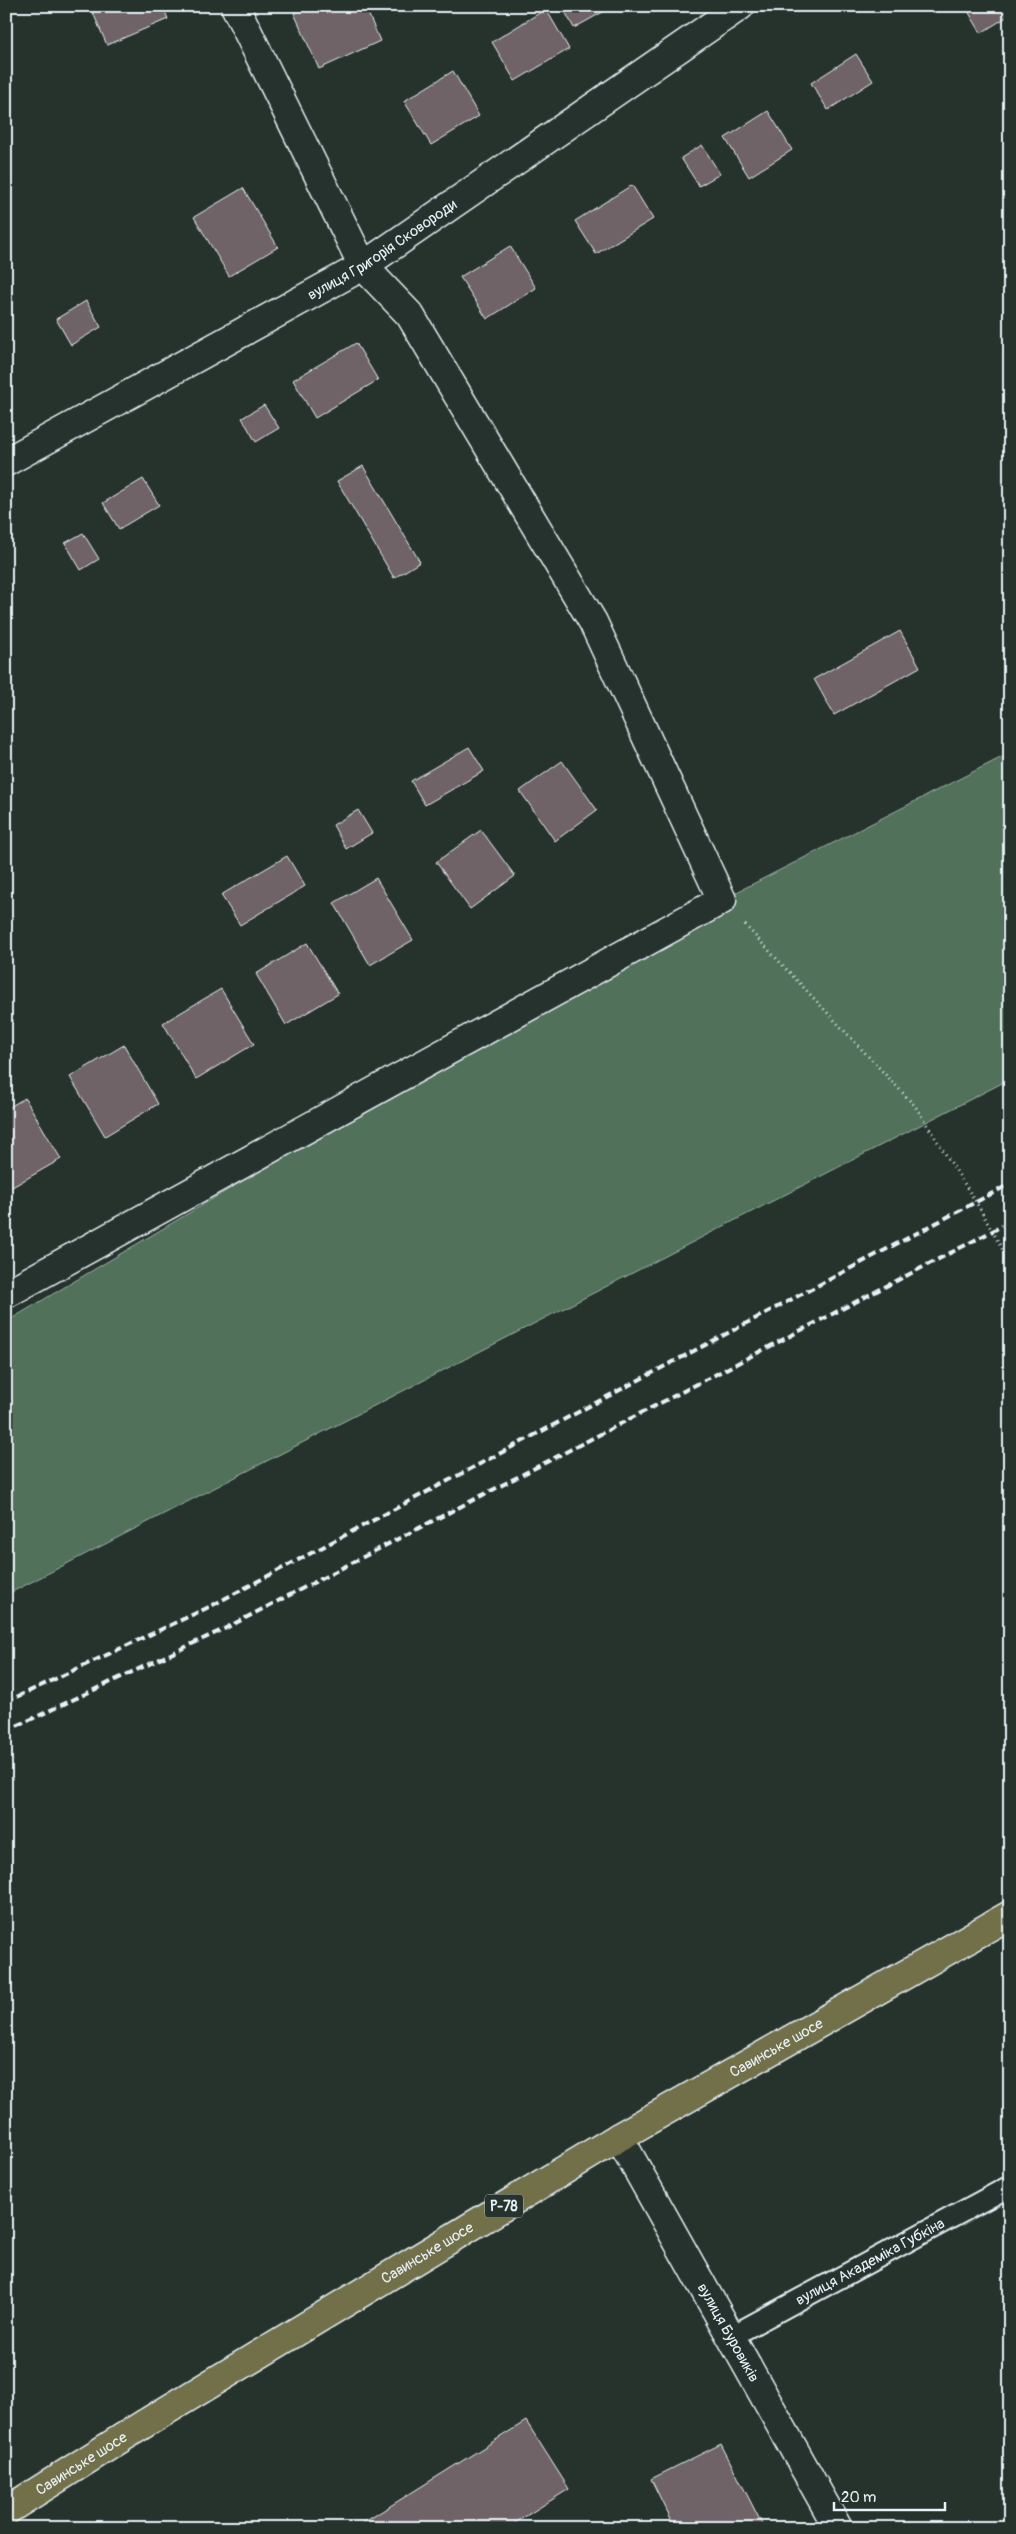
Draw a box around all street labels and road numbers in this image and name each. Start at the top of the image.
street label: вулиця Григорія Сковороди [304,195,461,305]
street label: Савинське шосе [726,2014,827,2082]
road number: Р-78 [485,2194,523,2218]
street label: вулиця Академіка Губкіна [792,2214,948,2310]
street label: Савинське шосе [378,2218,478,2288]
street label: вулиця Буровиків [693,2280,763,2386]
street label: Савинське шосе [32,2428,131,2500]

